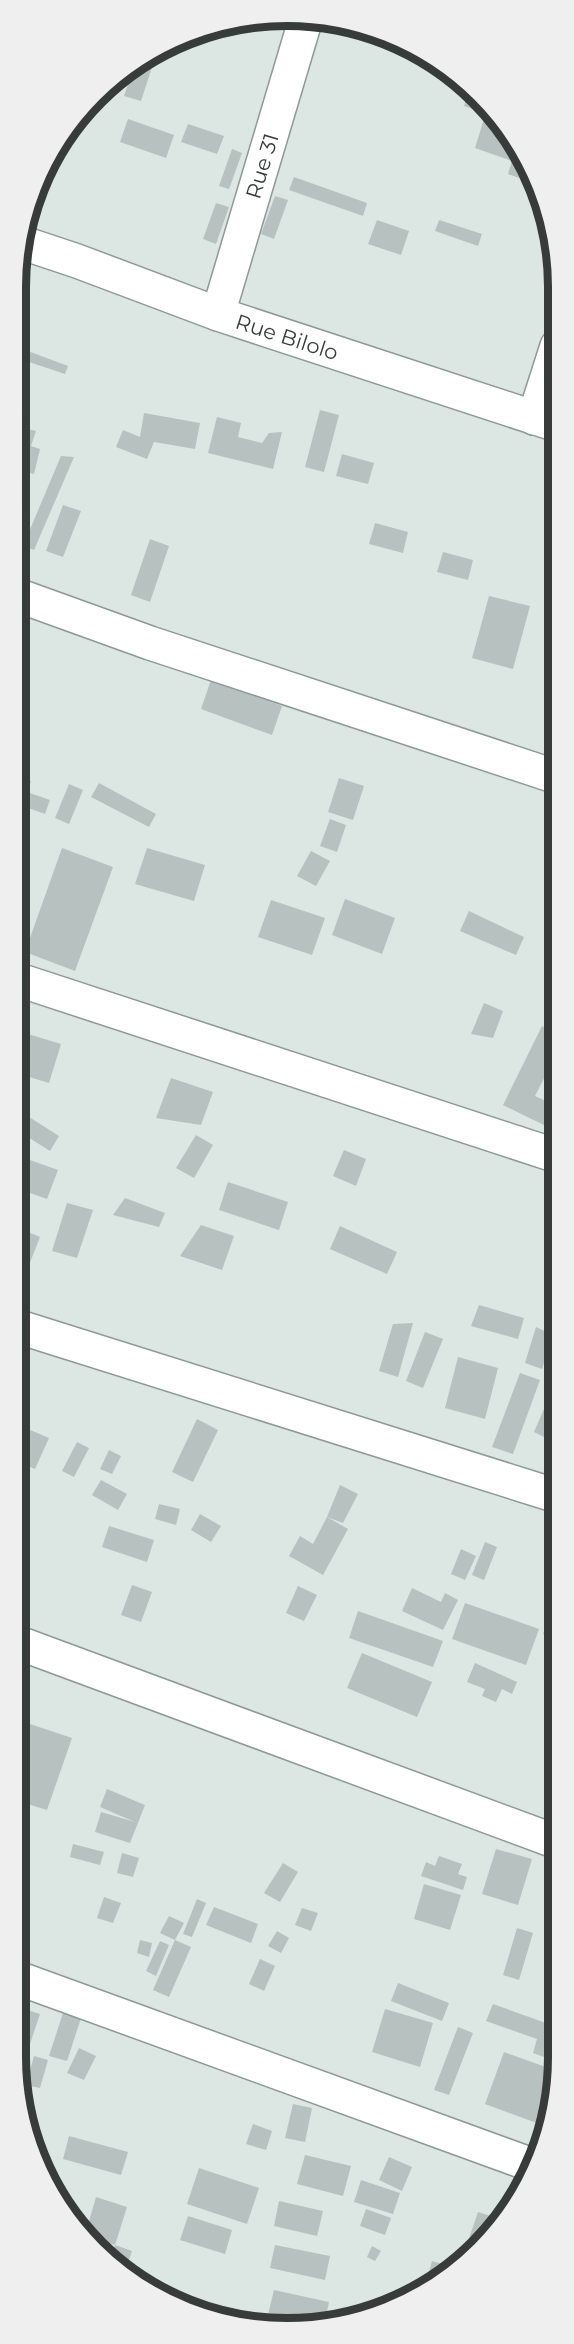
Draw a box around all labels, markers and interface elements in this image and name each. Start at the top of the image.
street label: Rue 31 [240,130,284,202]
street label: Rue Bilolo [232,309,342,365]

